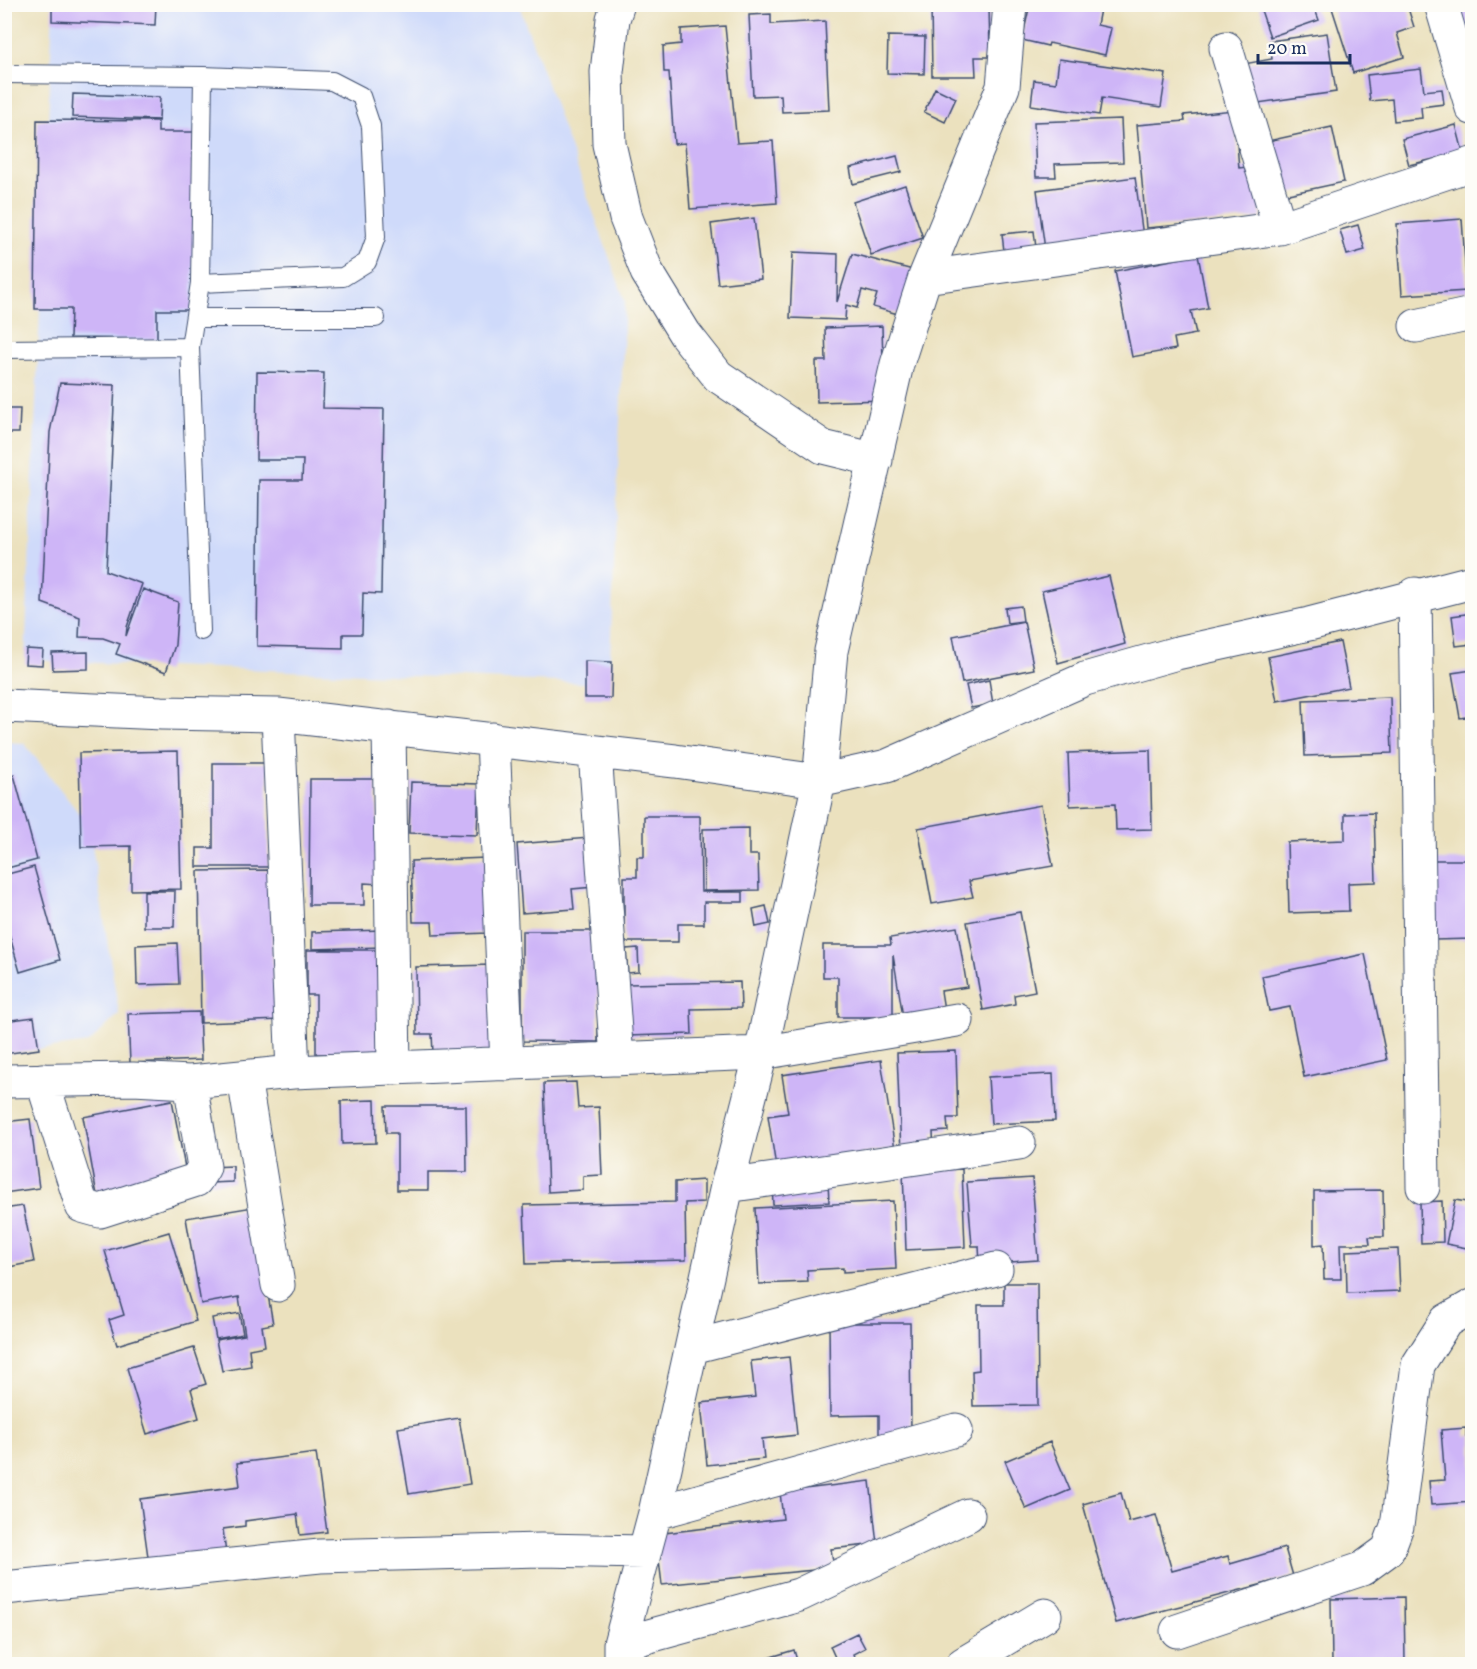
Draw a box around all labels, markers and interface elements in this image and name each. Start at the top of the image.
scale bar [1258,27,1350,65]
text: 20 m [1267,37,1307,62]

